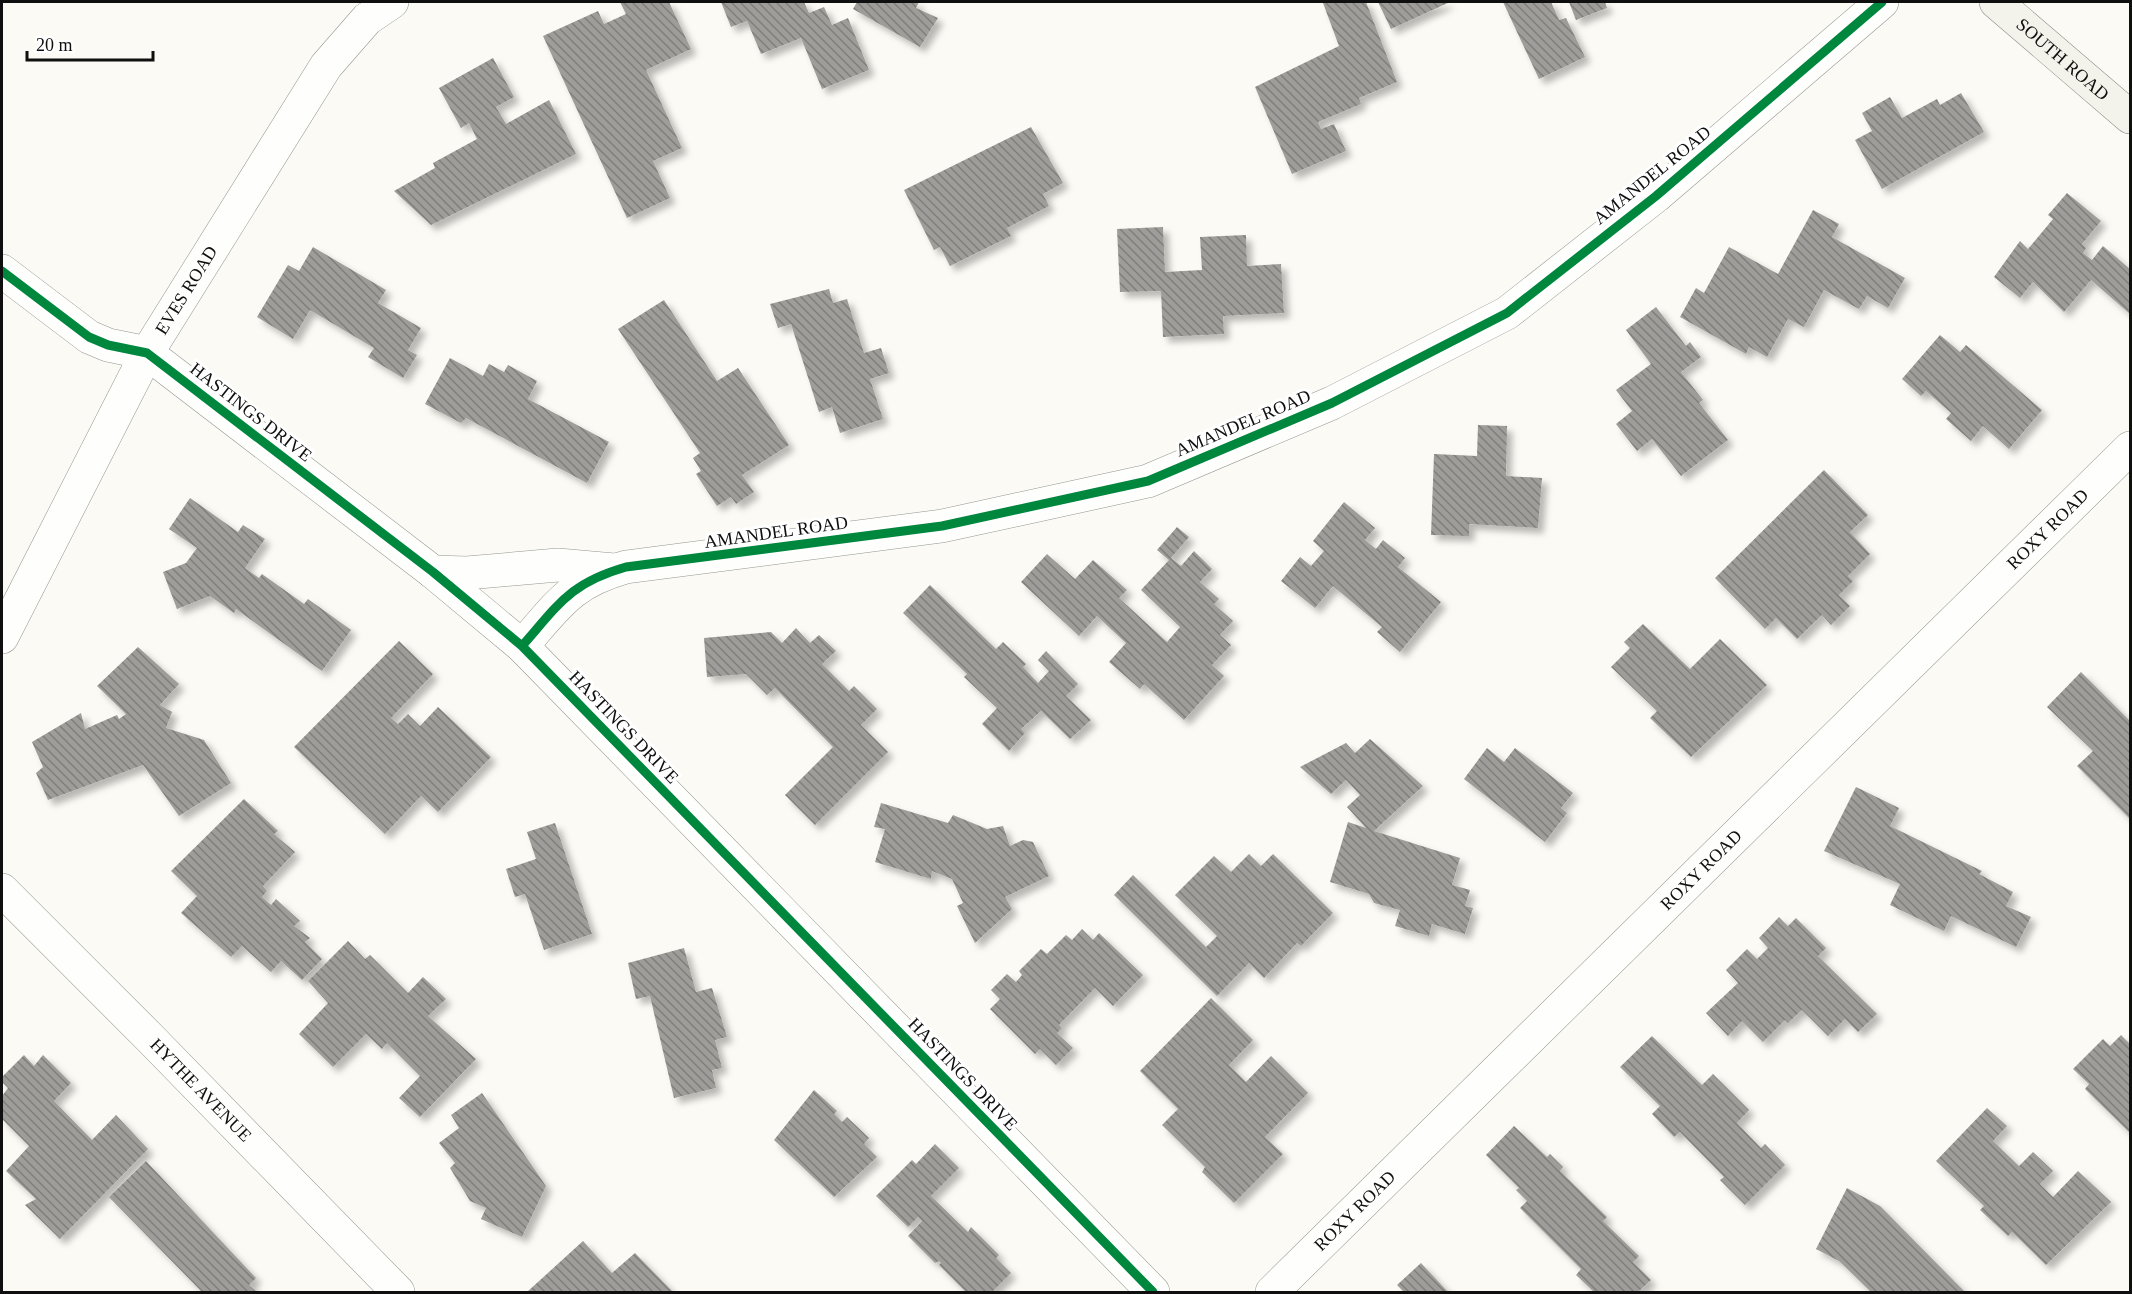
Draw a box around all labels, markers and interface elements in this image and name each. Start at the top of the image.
street label: SOUTH ROAD [2012,14,2113,105]
scale bar [27,24,153,62]
text: 20 m [36,35,73,55]
street label: AMANDEL ROAD [1589,122,1715,228]
street label: EVES ROAD [151,242,221,338]
street label: HASTINGS DRIVE [186,358,316,466]
street label: AMANDEL ROAD [1172,386,1314,460]
street label: ROXY ROAD [2003,485,2092,573]
street label: AMANDEL ROAD [703,512,849,552]
street label: HASTINGS DRIVE [565,667,683,787]
street label: ROXY ROAD [1656,826,1746,914]
street label: HASTINGS DRIVE [904,1014,1022,1134]
street label: HYTHE AVENUE [146,1034,256,1146]
street label: ROXY ROAD [1310,1166,1399,1255]

